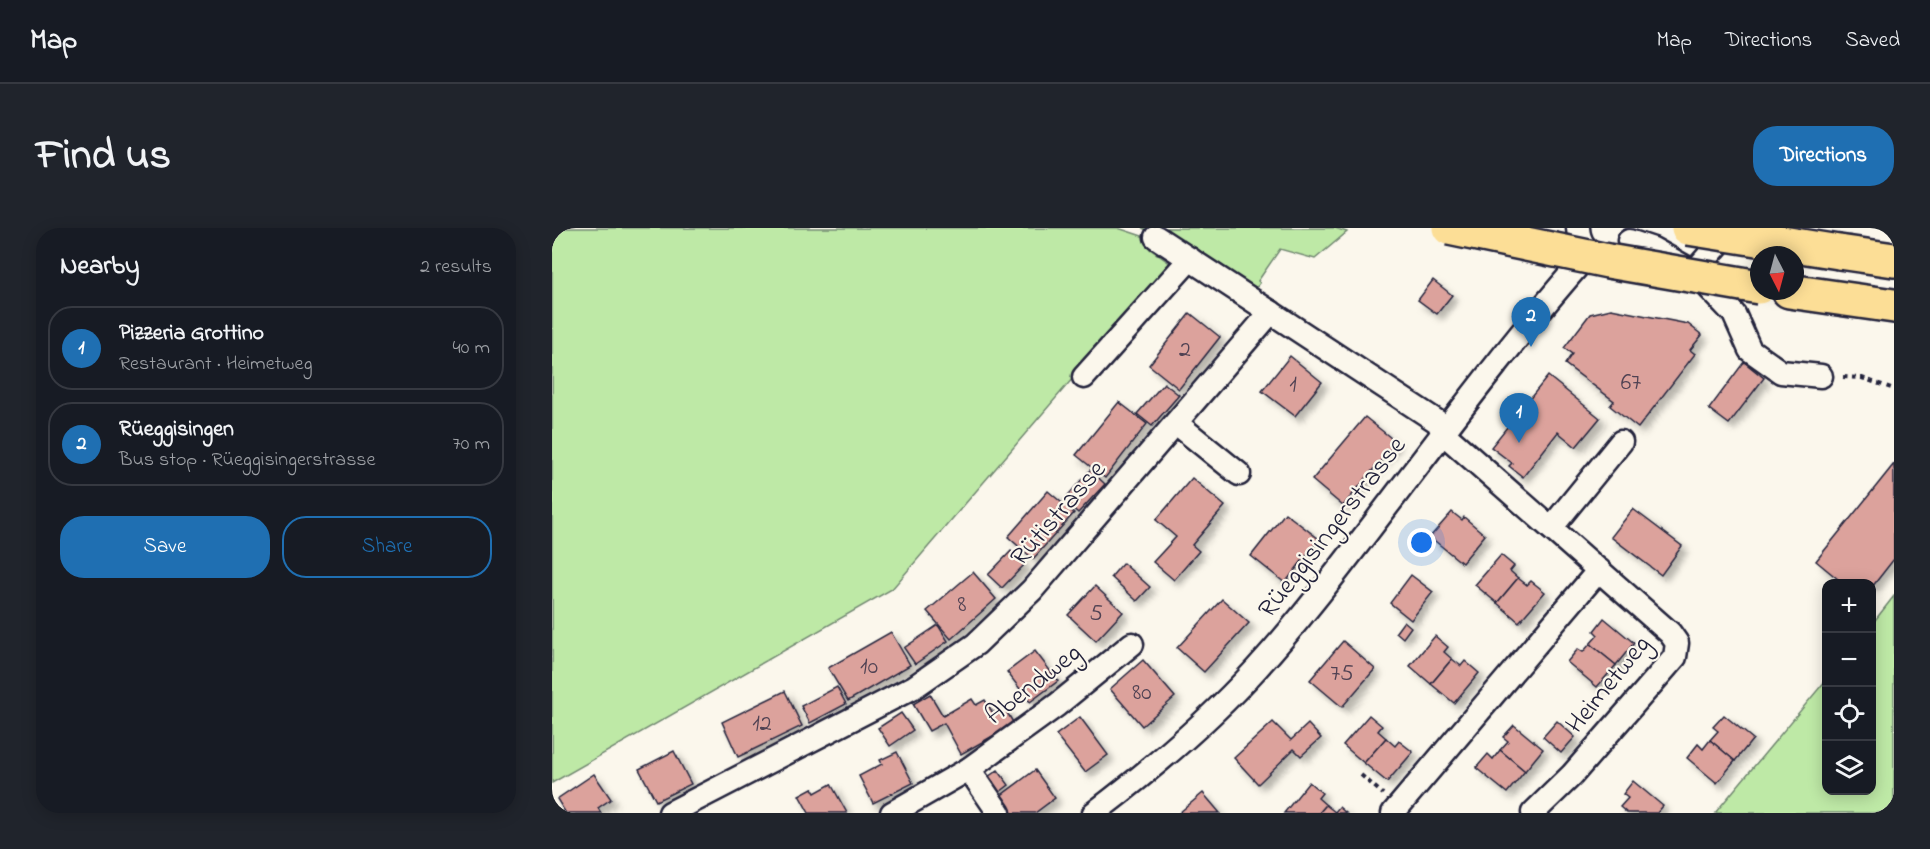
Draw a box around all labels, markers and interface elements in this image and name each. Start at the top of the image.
text: Map [30,21,77,62]
text: Map [1656,26,1692,56]
text: Directions [1725,26,1812,56]
text: Saved [1845,26,1900,56]
text: Find us [36,126,171,187]
button: Directions [1753,126,1894,186]
north arrow [1750,246,1804,300]
text: Nearby [60,248,139,286]
text: 2 results [420,253,492,282]
pin: 2 [1512,298,1550,347]
text: Pizzeria Grottino [119,318,264,350]
house number: 2 [1179,333,1191,368]
text: 1 [78,334,85,363]
text: 40 m [453,334,490,363]
text: Restaurant · Heimetweg [119,350,312,379]
house number: 67 [1621,366,1641,401]
house number: 1 [1289,368,1297,403]
pin: 1 [1500,394,1538,443]
text: Rüeggisingen [119,414,234,446]
street label: Rüeggisingerstrasse [1249,428,1417,627]
text: 2 [77,430,86,459]
text: 70 m [453,430,490,459]
text: Bus stop · Rüeggisingerstrasse [119,446,375,475]
street label: Rütistrasse [1002,452,1117,576]
button: Save [60,516,270,578]
button: Share [282,516,492,578]
your location [1407,528,1436,557]
map controls [1822,579,1876,795]
button: + [1822,579,1876,633]
house number: 8 [958,588,967,623]
house number: 5 [1089,597,1103,632]
street label: Heimetweg [1557,627,1661,743]
button: − [1822,633,1876,687]
street label: Abendweg [977,635,1091,735]
house number: 10 [860,650,878,685]
house number: 75 [1330,657,1354,692]
house number: 80 [1132,676,1152,711]
button: locate [1822,687,1876,741]
house number: 12 [752,707,772,742]
button: layers [1822,741,1876,795]

